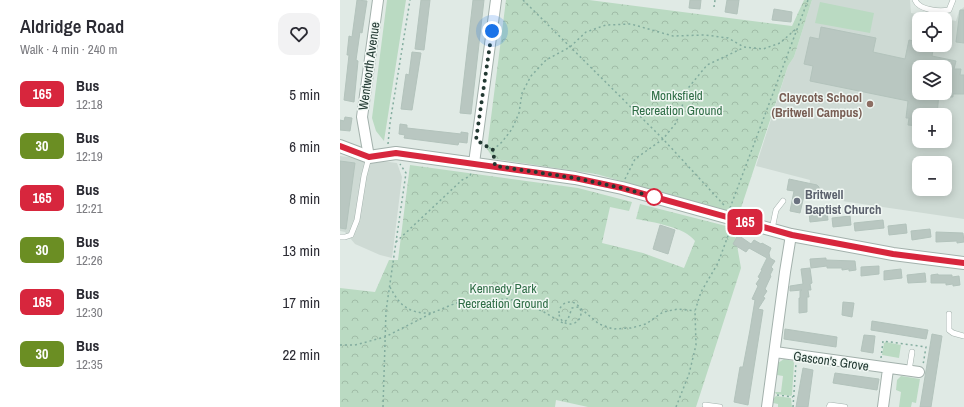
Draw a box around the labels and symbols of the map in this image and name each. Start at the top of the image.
street label: Wentworth Avenue [354,21,384,111]
your location [482,21,502,41]
park label: Monksfield Recreation Ground [632,87,722,119]
place label: Claycots School (Britwell Campus) [771,89,862,121]
marker: Claycots School (Britwell Campus) [865,99,875,109]
place label: Britwell Baptist Church [805,186,881,218]
unlabelled marker [645,188,663,206]
marker: Britwell Baptist Church [792,196,802,206]
line badge: 165 [722,209,768,235]
park label: Kennedy Park Recreation Ground [458,280,548,312]
street label: Gascon's Grove [792,347,870,375]

